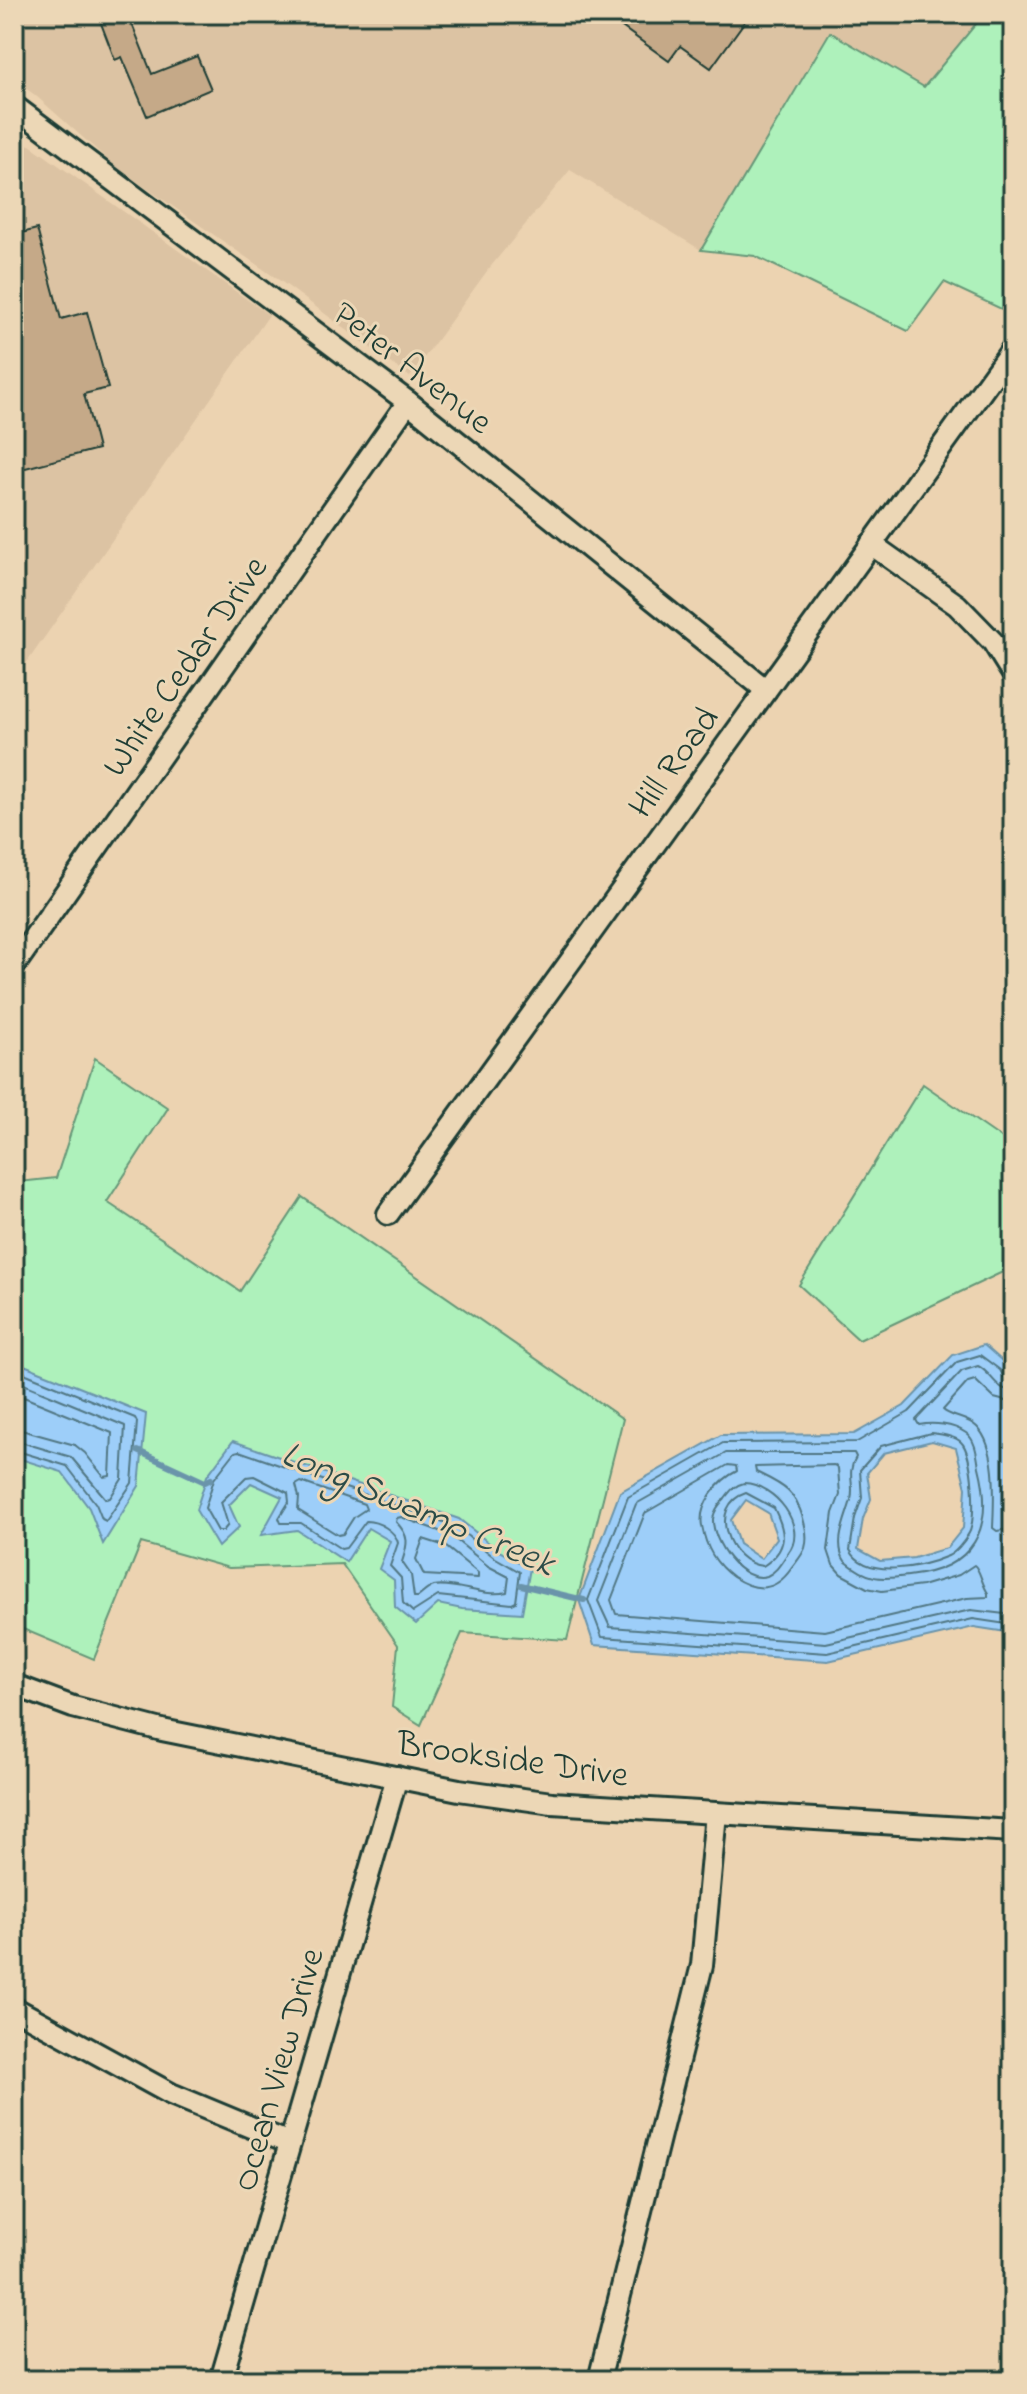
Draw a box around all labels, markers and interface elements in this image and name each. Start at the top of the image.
street label: Peter Avenue [320,290,503,450]
street label: White Cedar Drive [91,545,283,789]
street label: Hill Road [617,697,734,831]
water label: Long Swamp Creek [272,1428,564,1594]
street label: Brookside Drive [392,1719,632,1804]
street label: Ocean View Drive [220,1941,341,2198]

